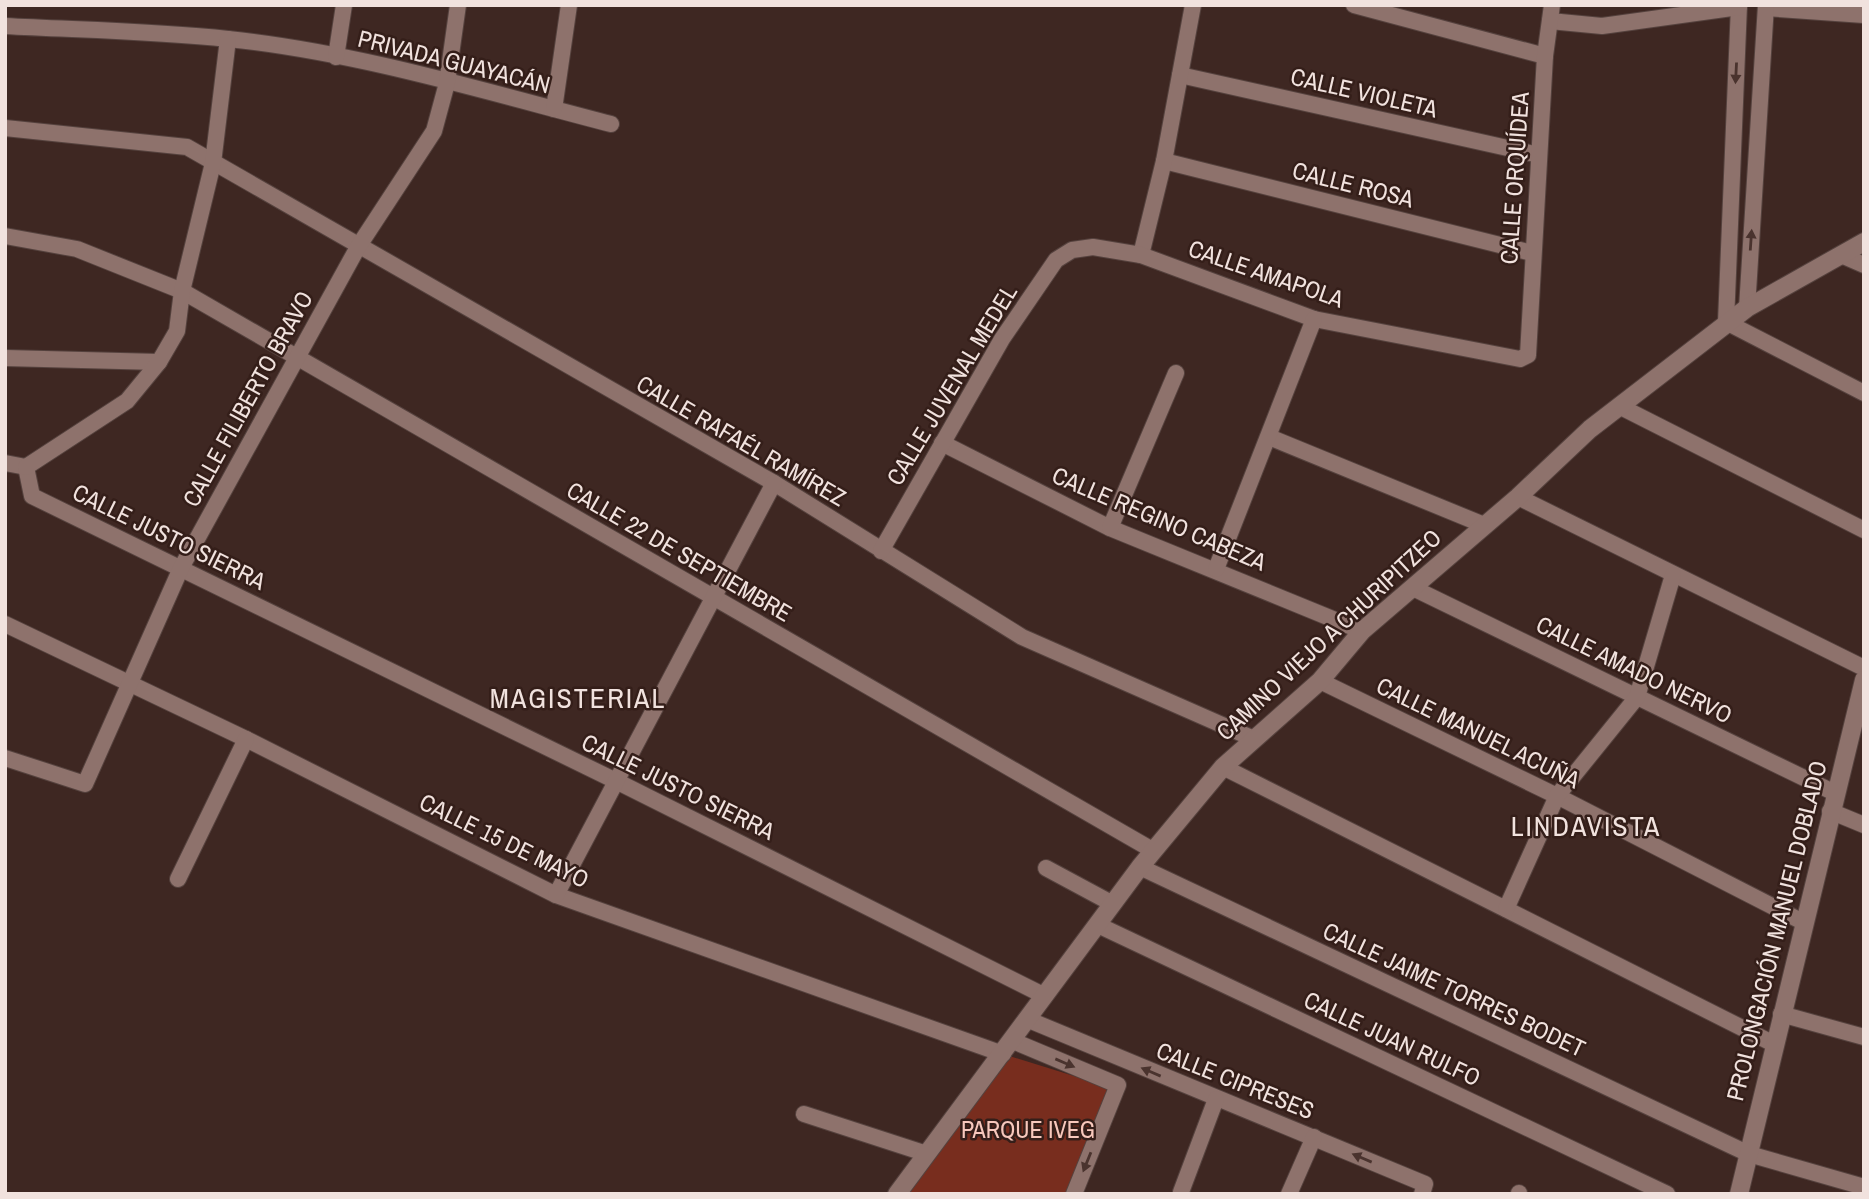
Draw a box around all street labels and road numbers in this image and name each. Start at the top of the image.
street label: PRIVADA GUAYACÁN [355,22,554,100]
street label: CALLE VIOLETA [1288,60,1442,125]
street label: CALLE ORQUÍDEA [1492,90,1536,265]
street label: CALLE ROSA [1289,154,1418,215]
street label: CALLE AMAPOLA [1185,232,1349,315]
street label: CALLE JUVENAL MEDEL [878,278,1024,491]
street label: CALLE FILIBERTO BRAVO [175,285,320,512]
street label: CALLE RAFAÉL RAMÍREZ [631,367,852,513]
street label: CALLE REGINO CABEZA [1047,458,1272,578]
street label: CALLE 22 DE SEPTIEMBRE [561,474,798,629]
street label: CALLE JUSTO SIERRA [68,476,272,597]
street label: CAMINO VIEJO A CHURIPITZEO [1209,521,1448,747]
street label: CALLE AMADO NERVO [1531,608,1738,730]
street label: CALLE MANUEL ACUÑA [1371,669,1586,796]
street label: CALLE JUSTO SIERRA [577,726,781,847]
street label: PROLONGACIÓN MANUEL DOBLADO [1718,757,1834,1104]
street label: CALLE 15 DE MAYO [415,785,594,895]
street label: CALLE JAIME TORRES BODET [1318,914,1591,1064]
street label: CALLE JUAN RULFO [1299,983,1486,1093]
street label: CALLE CIPRESES [1152,1034,1319,1126]

